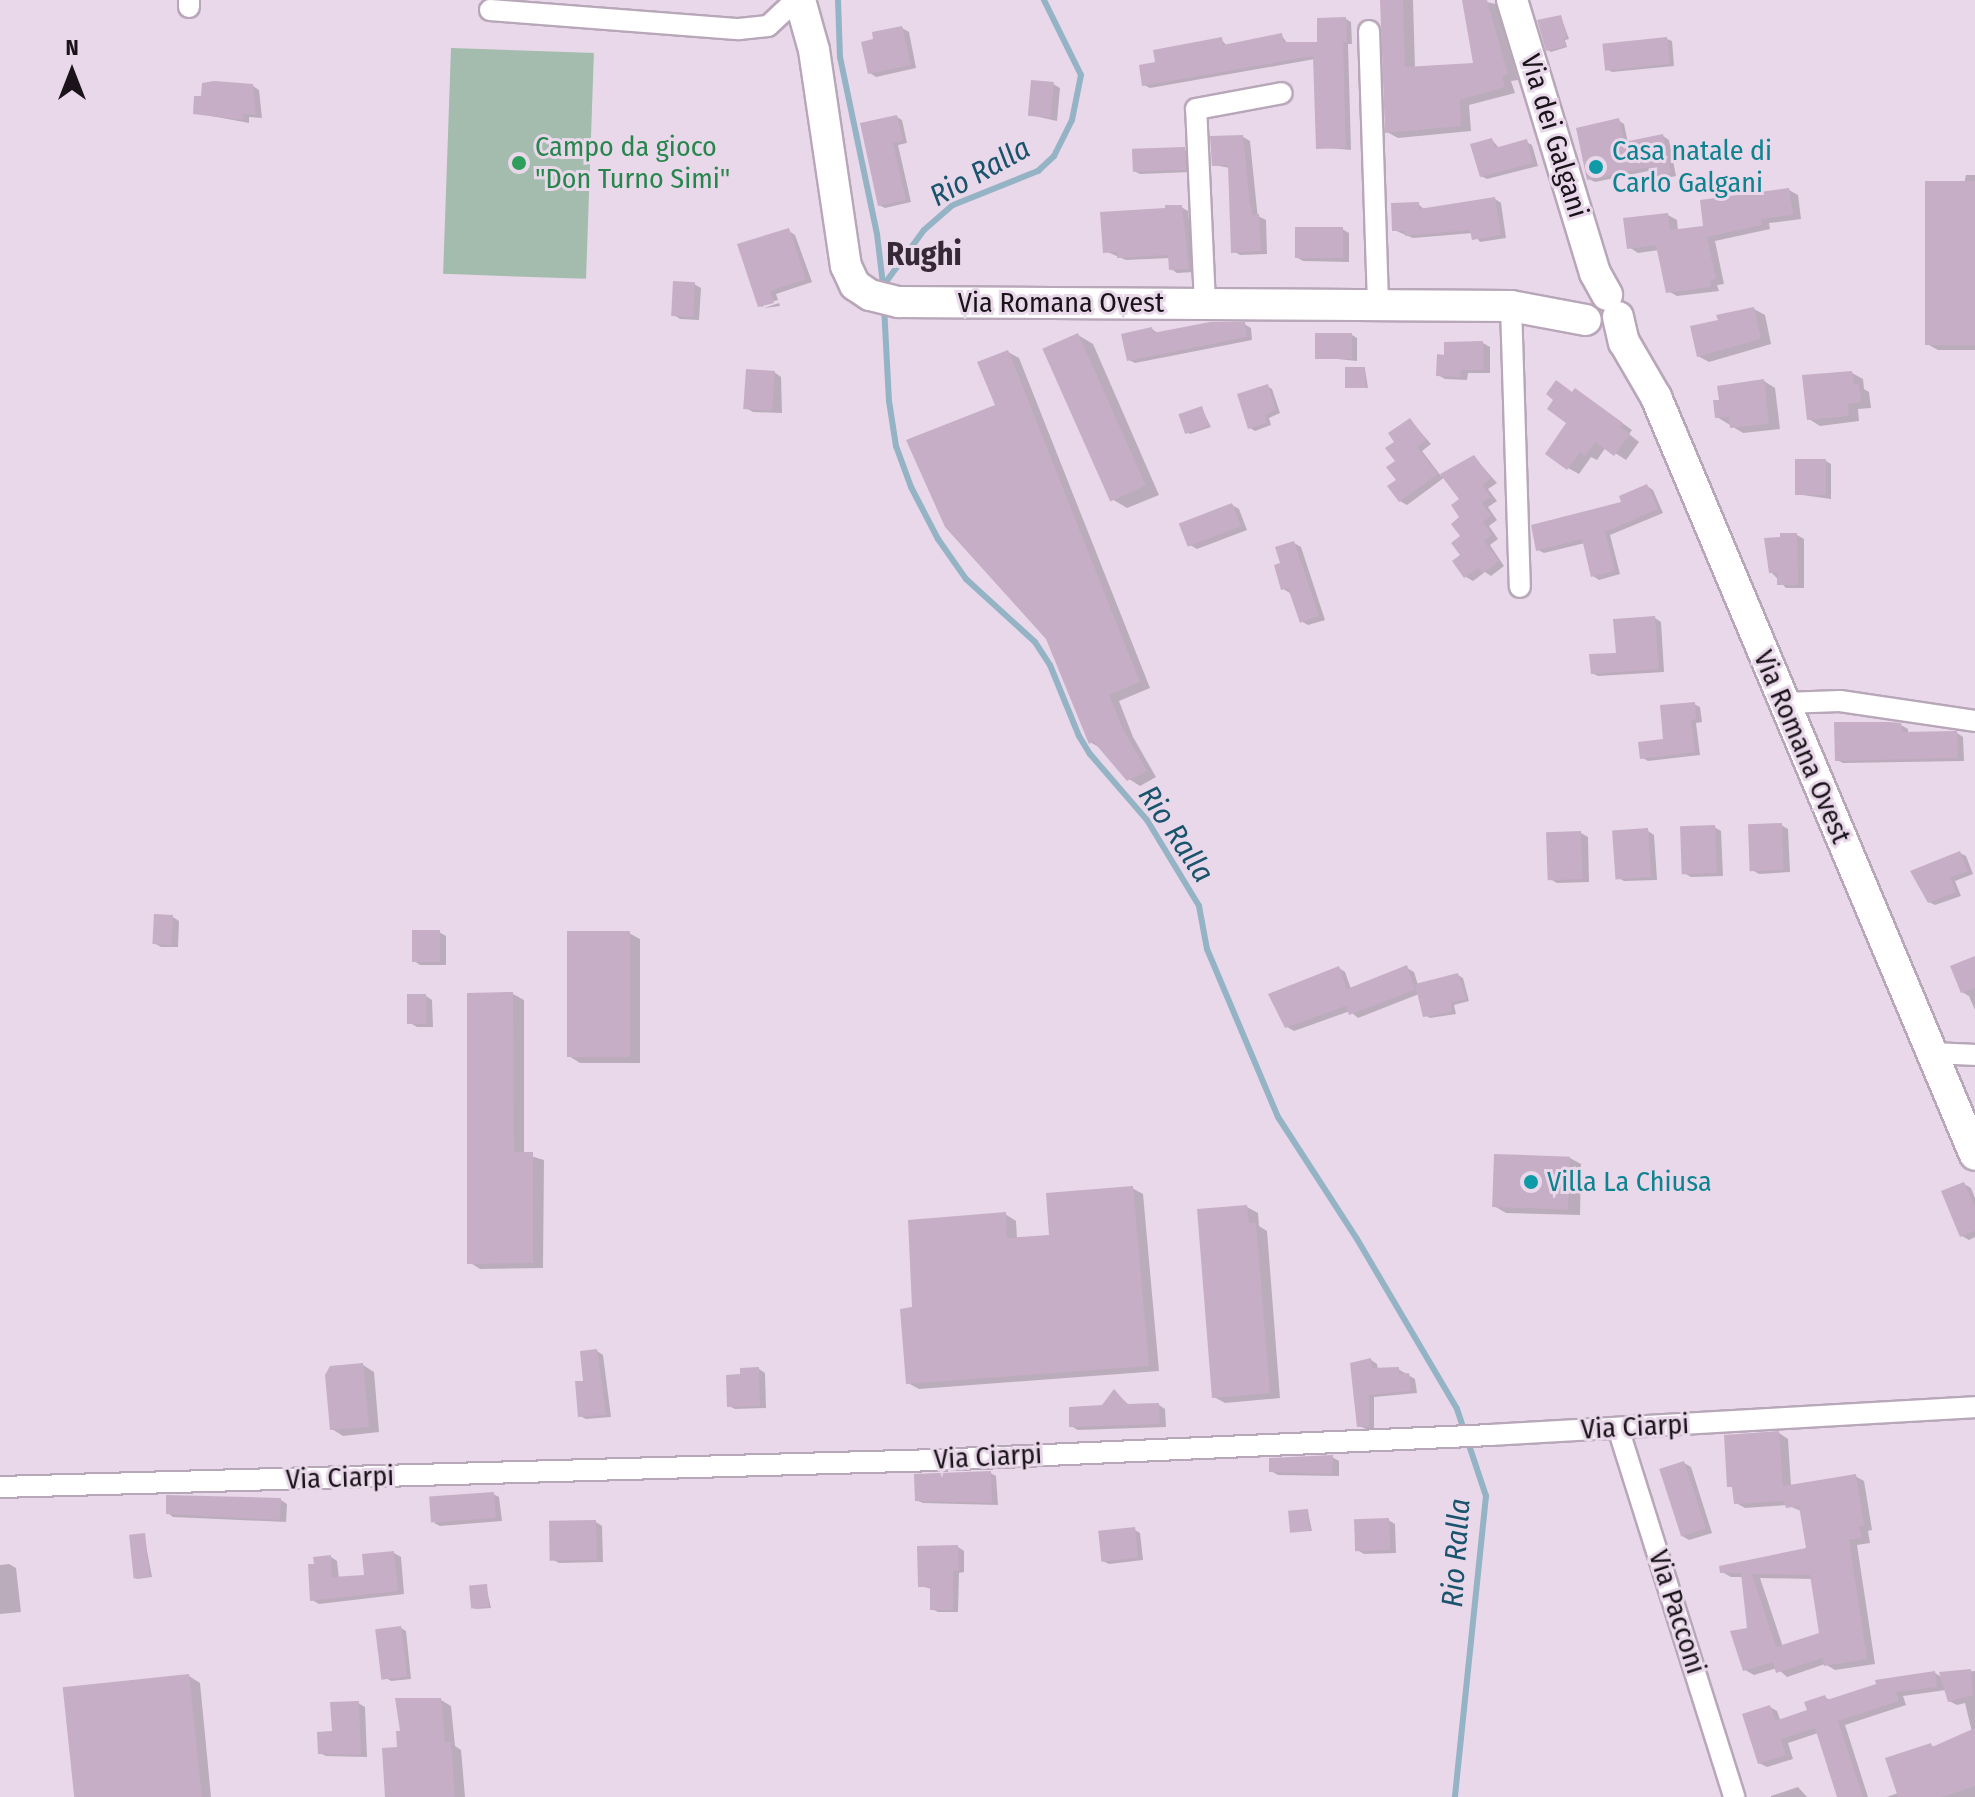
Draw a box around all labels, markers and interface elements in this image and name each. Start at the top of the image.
north arrow [32,32,112,112]
text: N [65,34,79,61]
street label: Via dei Galgani [1513,50,1595,222]
place label: Campo da gioco "Don Turno Simi" [535,130,730,196]
water label: Rio Ralla [924,130,1036,214]
place label: Casa natale di Carlo Galgani [1612,134,1772,200]
marker: Campo da gioco "Don Turno Simi" [510,154,528,172]
marker: Casa natale di Carlo Galgani [1587,158,1605,176]
district label: Rughi [886,235,962,273]
street label: Via Romana Ovest [958,286,1164,320]
street label: Via Romana Ovest [1746,645,1858,849]
water label: Rio Ralla [1131,779,1221,889]
place label: Villa La Chiusa [1547,1165,1712,1199]
marker: Villa La Chiusa [1522,1173,1540,1191]
street label: Via Ciarpi [1580,1407,1690,1447]
street label: Via Ciarpi [933,1437,1043,1477]
street label: Via Ciarpi [285,1459,395,1497]
water label: Rio Ralla [1434,1497,1478,1609]
street label: Via Pacconi [1641,1546,1713,1678]

